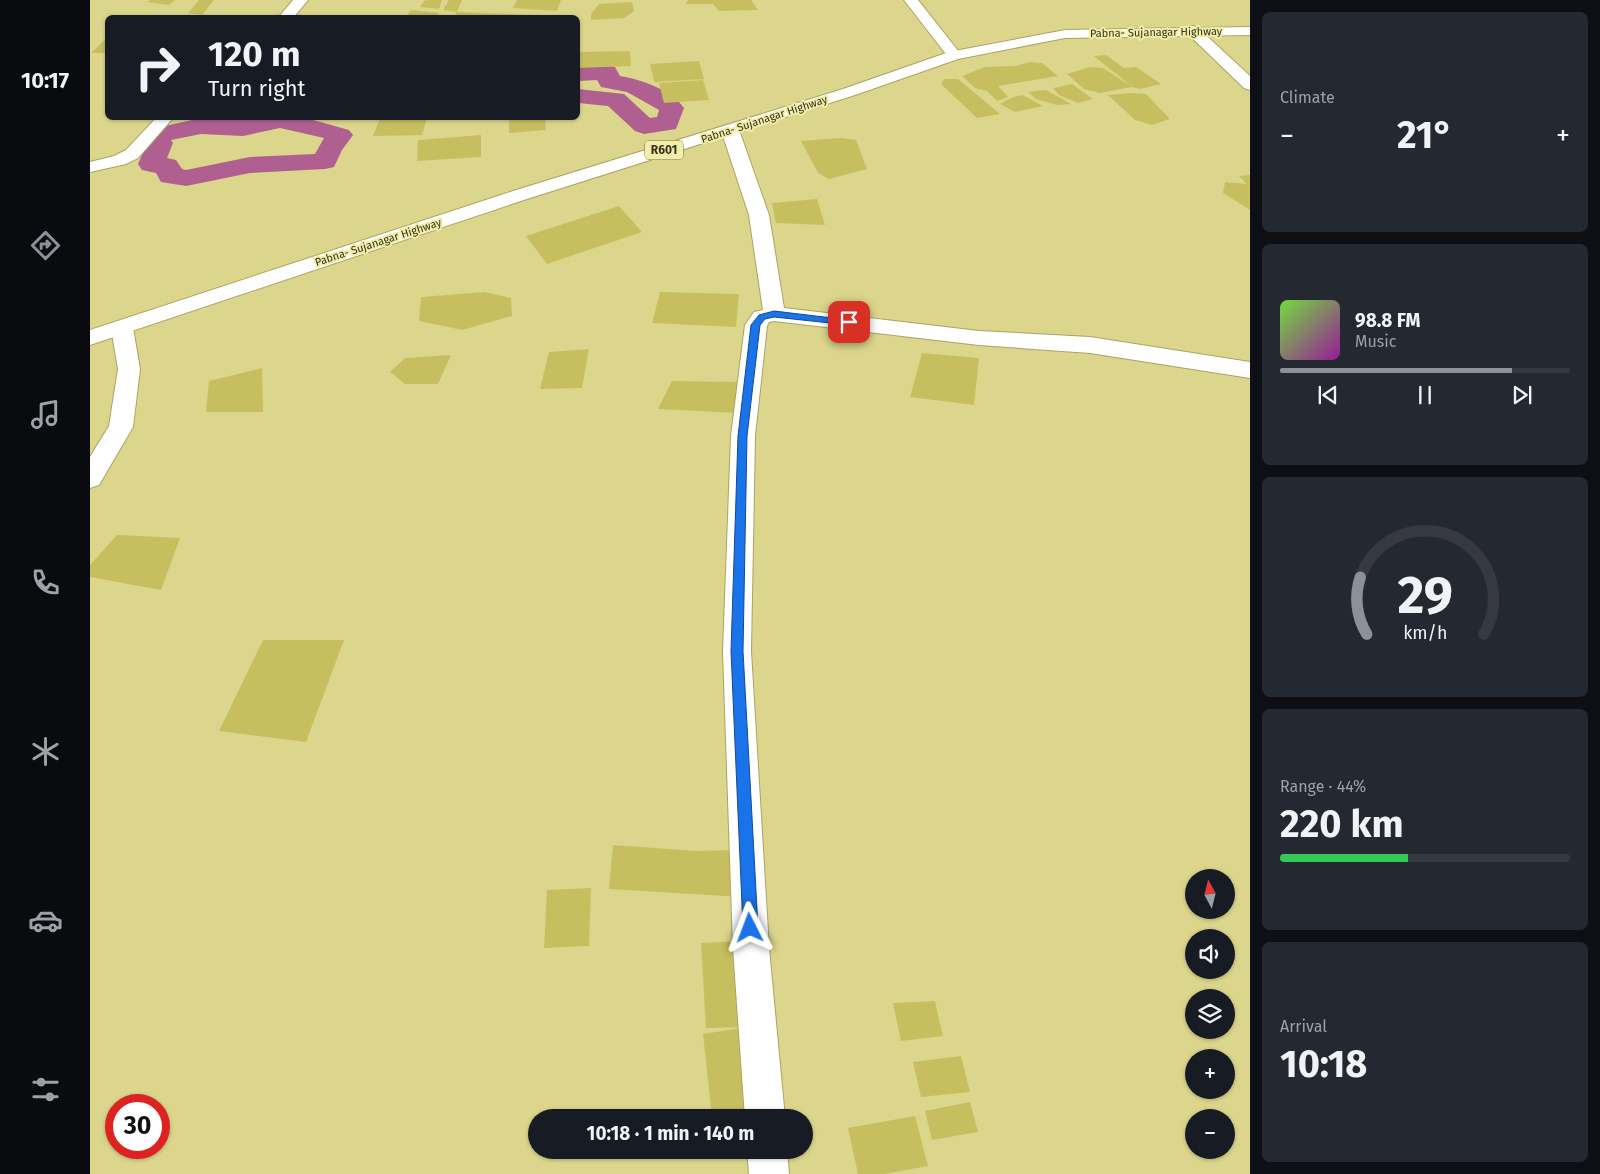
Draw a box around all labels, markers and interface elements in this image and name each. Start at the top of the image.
street label: Pabna- Sujanagar Highway [1090,25,1223,40]
text: 120 m [208,33,301,75]
icon: right [125,35,190,100]
text: 10:17 [21,67,69,94]
text: Turn right [208,75,305,102]
text: Climate [1280,88,1335,107]
street label: Pabna- Sujanagar Highway [699,93,830,146]
text: 21° [1397,112,1453,158]
text: − [1280,119,1294,152]
text: + [1556,119,1570,152]
road number: R601 [645,140,683,160]
street label: Pabna- Sujanagar Highway [313,216,444,269]
icon: directions [28,228,63,263]
pin [828,301,870,343]
icon: arrive [835,308,863,336]
text: 98.8 FM [1355,309,1420,332]
text: Music [1355,332,1396,351]
icon: previous [1314,381,1342,409]
icon: pause [1411,381,1439,409]
icon: next [1508,381,1536,409]
icon: music [28,397,63,432]
text: 29 [1397,564,1453,627]
icon: phone [28,565,63,600]
text: km/h [1403,622,1447,644]
icon: climate [28,734,63,769]
text: Range · 44% [1280,777,1366,796]
text: 220 km [1280,801,1404,847]
north arrow [1185,869,1235,919]
map controls [1185,869,1235,1159]
position arrow [723,901,775,953]
icon: car [28,903,63,938]
button: sound [1185,929,1235,979]
button: layers [1185,989,1235,1039]
text: Arrival [1280,1017,1327,1036]
text: 10:18 [1280,1041,1367,1087]
button: + [1185,1049,1235,1099]
icon: filters [28,1072,63,1107]
speed limit sign: 30 [105,1094,170,1159]
button: − [1185,1109,1235,1159]
text: 10:18 · 1 min · 140 m [587,1122,754,1145]

